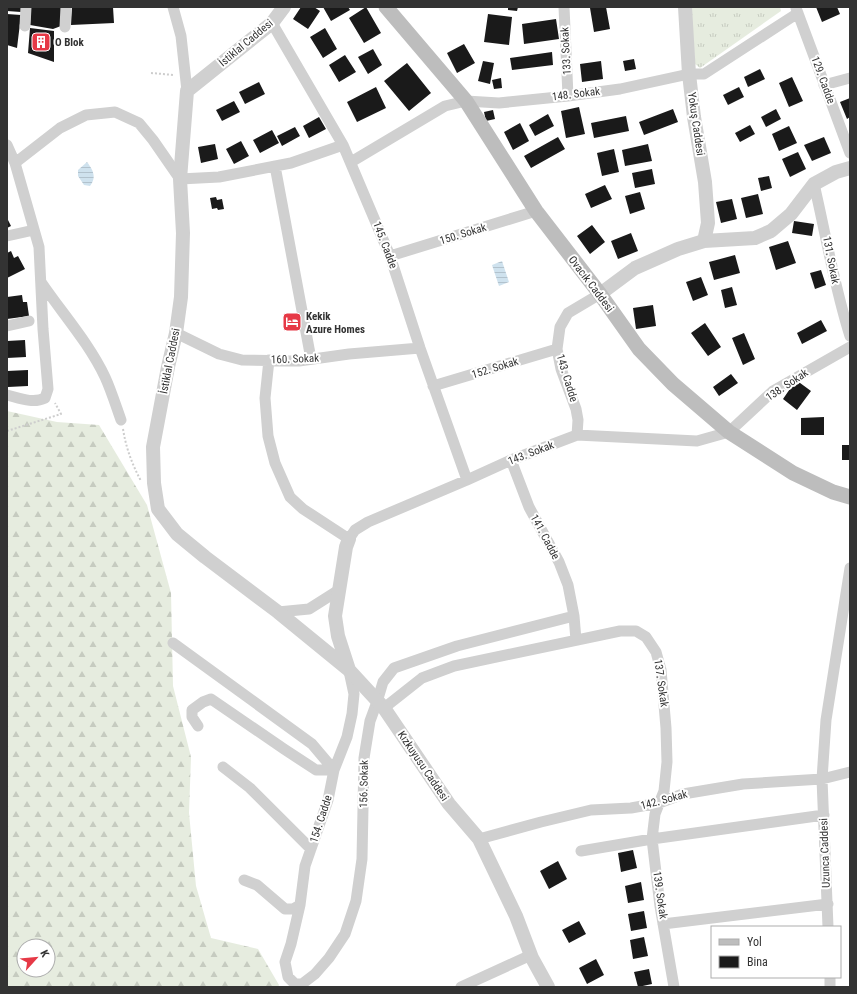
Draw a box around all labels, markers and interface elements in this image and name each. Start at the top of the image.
street label: İstiklal Caddesi [216,17,276,69]
street label: 133. Sokak [558,27,574,75]
building icon: O Blok [30,31,52,53]
place label: O Blok [55,36,85,49]
street label: 129. Cadde [808,55,838,105]
street label: 148. Sokak [551,85,601,103]
street label: Yokuş Caddesi [685,91,707,157]
street label: 145. Cadde [370,220,400,270]
street label: 150. Sokak [438,221,488,247]
street label: 131. Sokak [820,235,842,285]
street label: Ovacık Caddesi [566,253,616,315]
place label: Kekik Azure Homes [306,310,365,336]
hotel icon: Kekik Azure Homes [281,311,303,333]
street label: İstiklal Caddesi [157,327,183,395]
street label: 160. Sokak [271,352,319,366]
street label: 143. Cadde [554,353,580,403]
street label: 152. Sokak [470,355,520,381]
street label: 138. Sokak [763,366,811,404]
street label: 143. Sokak [506,438,556,468]
street label: 141. Cadde [528,512,562,562]
street label: 137. Sokak [651,658,671,708]
street label: Kızkuyusu Caddesi [395,729,451,803]
street label: 156. Sokak [357,760,371,808]
street label: 142. Sokak [639,787,689,813]
street label: 154. Cadde [307,794,335,844]
street label: Uzunca Caddesi [817,818,833,888]
street label: 139. Sokak [650,870,670,920]
legend [711,926,841,978]
text: Yol [747,935,762,949]
north arrow [16,938,56,978]
text: K [37,948,52,960]
text: Bina [747,955,768,969]

